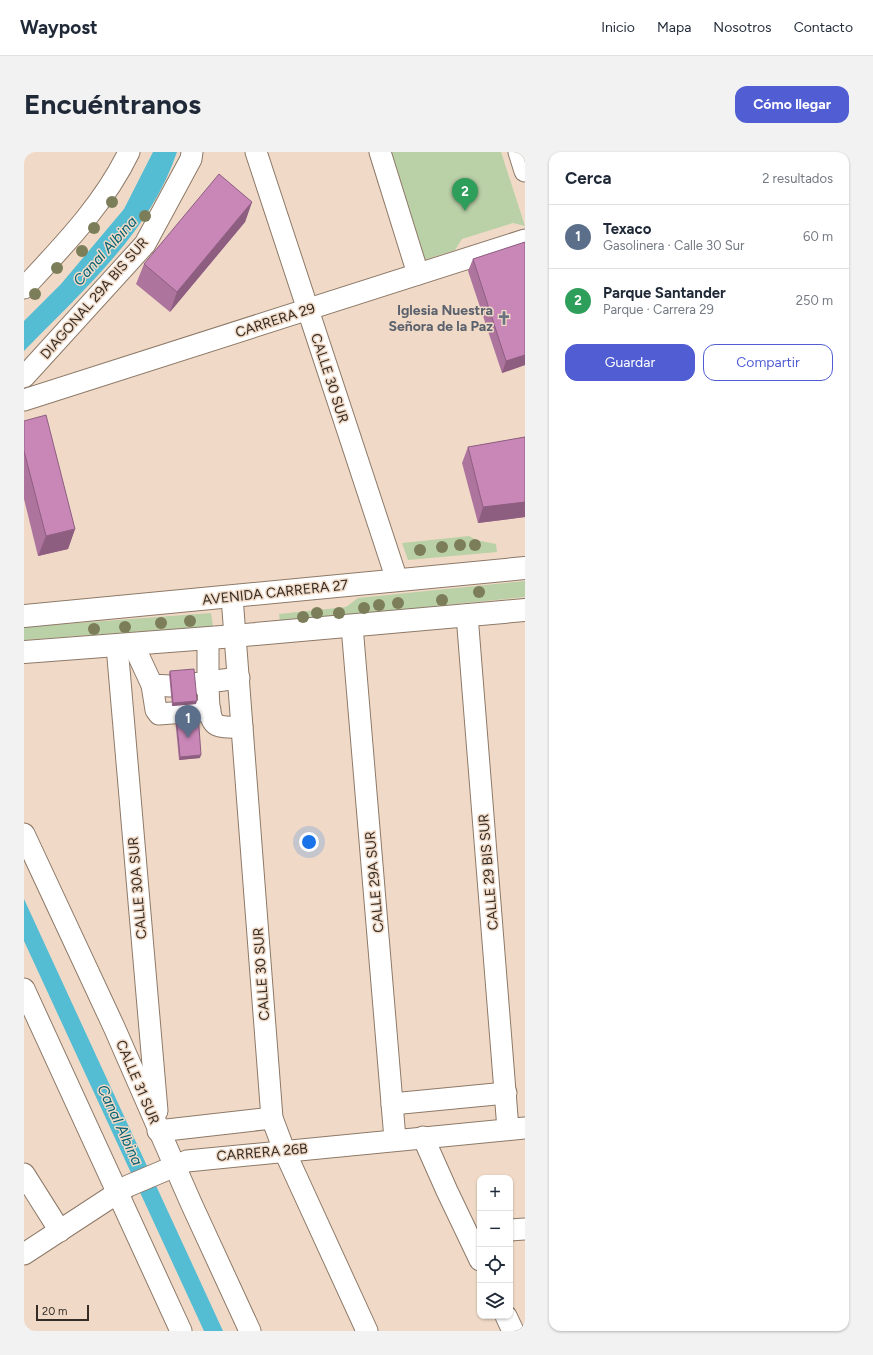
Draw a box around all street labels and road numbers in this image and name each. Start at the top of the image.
street label: DIAGONAL 29A BIS SUR [37,234,152,363]
street label: CARRERA 29 [233,300,317,341]
street label: CALLE 30 SUR [307,331,352,425]
street label: AVENIDA CARRERA 27 [201,576,349,609]
street label: CALLE 29 BIS SUR [475,813,502,931]
street label: CALLE 29A SUR [362,830,387,933]
street label: CALLE 30A SUR [125,836,150,940]
street label: CALLE 30 SUR [250,927,273,1021]
street label: CALLE 31 SUR [112,1037,163,1127]
street label: CARRERA 26B [216,1140,308,1165]

